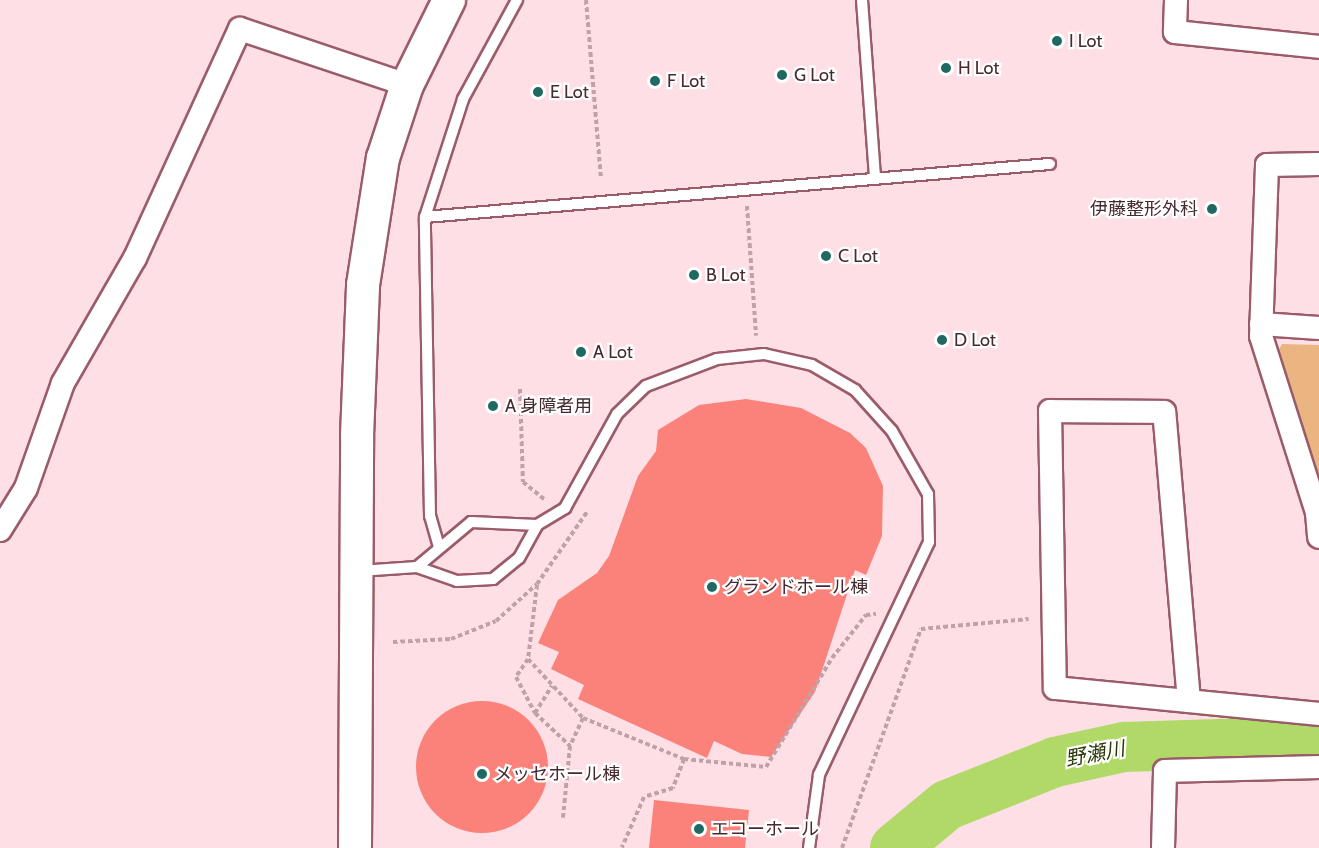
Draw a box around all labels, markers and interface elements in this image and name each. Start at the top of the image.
place label: I Lot [1069,30,1102,52]
marker: I Lot [1050,34,1064,48]
place label: H Lot [958,57,999,79]
marker: H Lot [939,61,953,75]
place label: G Lot [794,64,835,86]
marker: G Lot [775,68,789,82]
place label: F Lot [667,70,705,92]
marker: F Lot [648,74,662,88]
place label: E Lot [550,81,589,103]
marker: E Lot [531,85,545,99]
place label: 伊藤整形外科 [1090,198,1198,220]
marker: 伊藤整形外科 [1203,200,1221,218]
place label: C Lot [838,245,878,267]
marker: C Lot [819,249,833,263]
place label: B Lot [706,264,745,286]
marker: B Lot [687,268,701,282]
place label: D Lot [954,329,996,351]
marker: D Lot [935,333,949,347]
place label: A Lot [593,341,633,363]
marker: A Lot [574,345,588,359]
place label: A 身障者用 [505,395,592,417]
marker: A 身障者用 [486,399,500,413]
place label: グランドホール棟 [724,576,868,598]
marker: グランドホール棟 [705,580,719,594]
water label: 野瀬川 [1063,736,1127,772]
place label: メッセホール棟 [494,763,620,785]
marker: メッセホール棟 [475,767,489,781]
place label: エコーホール [711,818,819,840]
marker: エコーホール [692,822,706,836]

